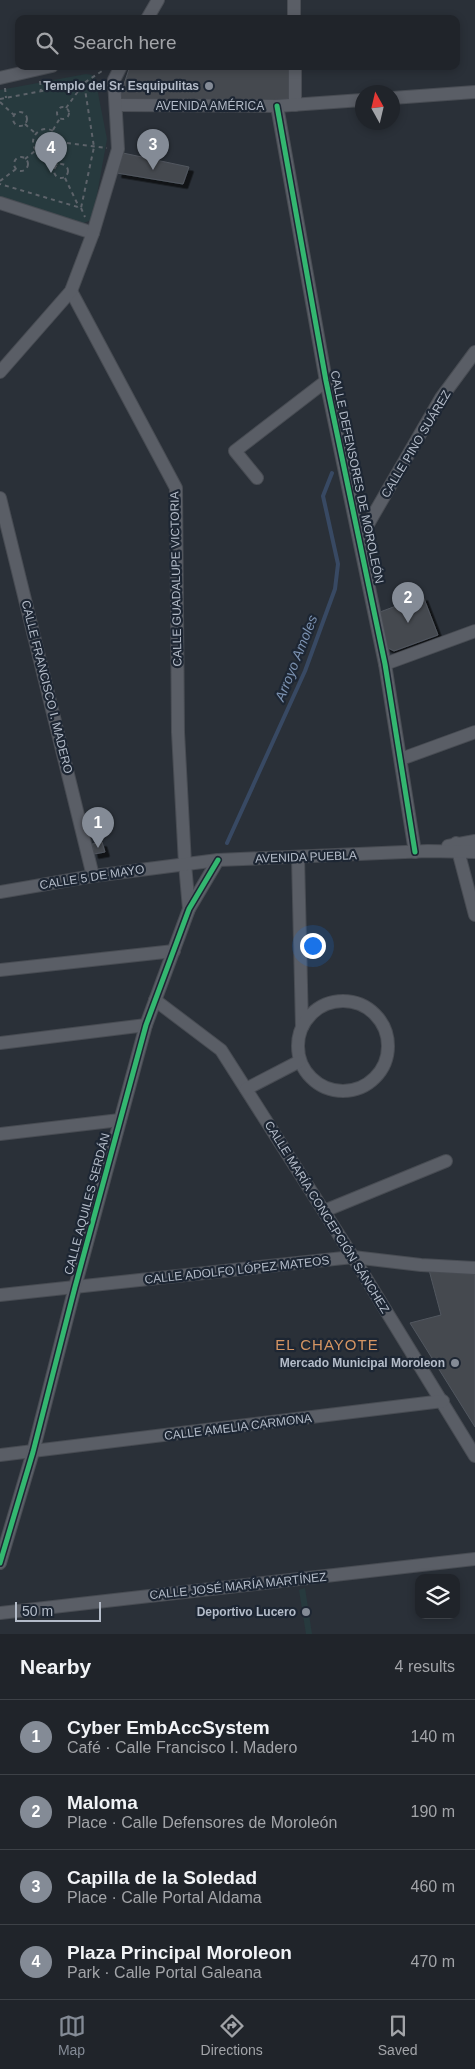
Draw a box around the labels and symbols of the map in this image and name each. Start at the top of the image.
place label: Templo del Sr. Esquipulitas [43,79,199,93]
marker: Templo del Sr. Esquipulitas [203,80,215,92]
north arrow [355,85,400,130]
street label: AVENIDA AMÉRICA [156,98,264,113]
pin: 3 [137,129,169,170]
pin: 4 [35,132,67,173]
street label: CALLE DEFENSORES DE MOROLEÓN [328,369,387,585]
street label: CALLE PINO SUÁREZ [378,387,454,500]
street label: CALLE GUADALUPE VICTORIA [167,491,185,667]
pin: 2 [392,582,424,623]
street label: CALLE FRANCISCO I. MADERO [19,599,75,775]
water label: Arroyo Amoles [271,613,321,704]
pin: 1 [82,807,114,848]
street label: AVENIDA PUEBLA [255,848,357,866]
street label: CALLE 5 DE MAYO [39,862,145,892]
your location [300,933,326,959]
street label: CALLE MARÍA CONCEPCIÓN SÁNCHEZ [262,1118,393,1316]
street label: CALLE AQUILES SERDÁN [60,1131,113,1276]
street label: CALLE ADOLFO LÓPEZ MATEOS [144,1252,330,1287]
district label: EL CHAYOTE [275,1336,379,1353]
place label: Mercado Municipal Moroleon [280,1356,445,1370]
marker: Mercado Municipal Moroleon [449,1357,461,1369]
street label: CALLE AMELIA CARMONA [163,1411,313,1443]
street label: CALLE JOSÉ MARÍA MARTÍNEZ [149,1569,327,1602]
scale bar [15,1599,101,1622]
place label: Deportivo Lucero [197,1605,296,1619]
marker: Deportivo Lucero [300,1606,312,1618]

